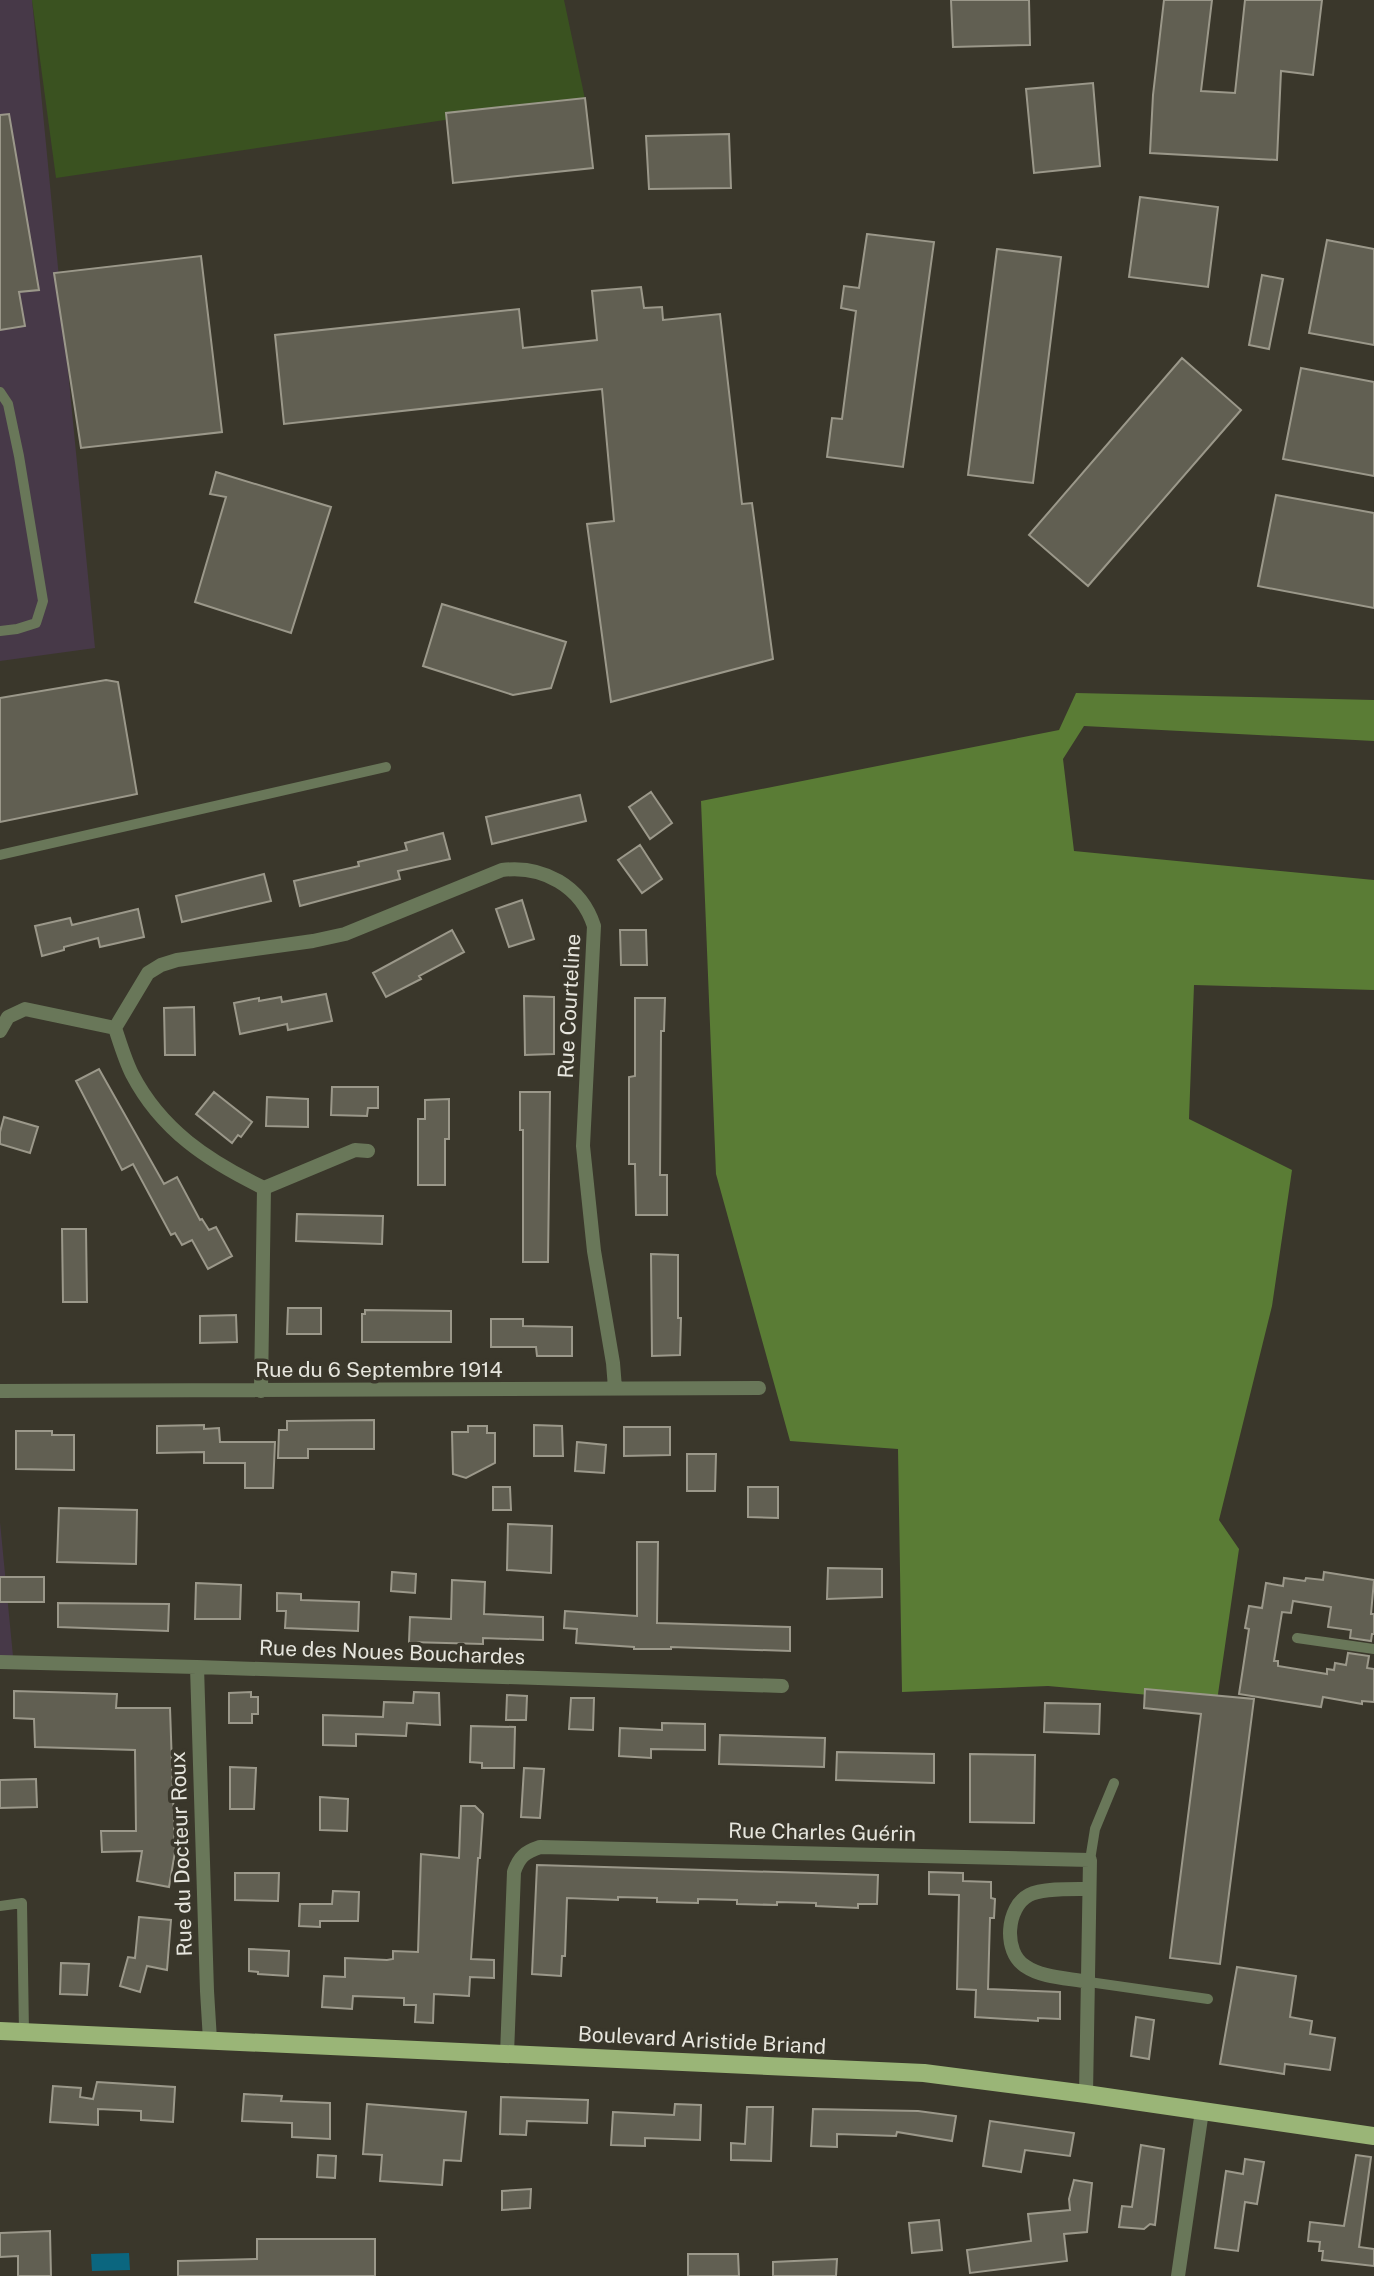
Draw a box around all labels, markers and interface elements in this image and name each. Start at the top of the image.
street label: Rue Courteline [553,933,585,1079]
street label: Rue du 6 Septembre 1914 [255,1357,503,1382]
street label: Rue des Noues Bouchardes [259,1635,525,1669]
street label: Rue du Docteur Roux [165,1751,197,1957]
street label: Rue Charles Guérin [728,1818,916,1846]
street label: Boulevard Aristide Briand [577,2021,827,2059]

